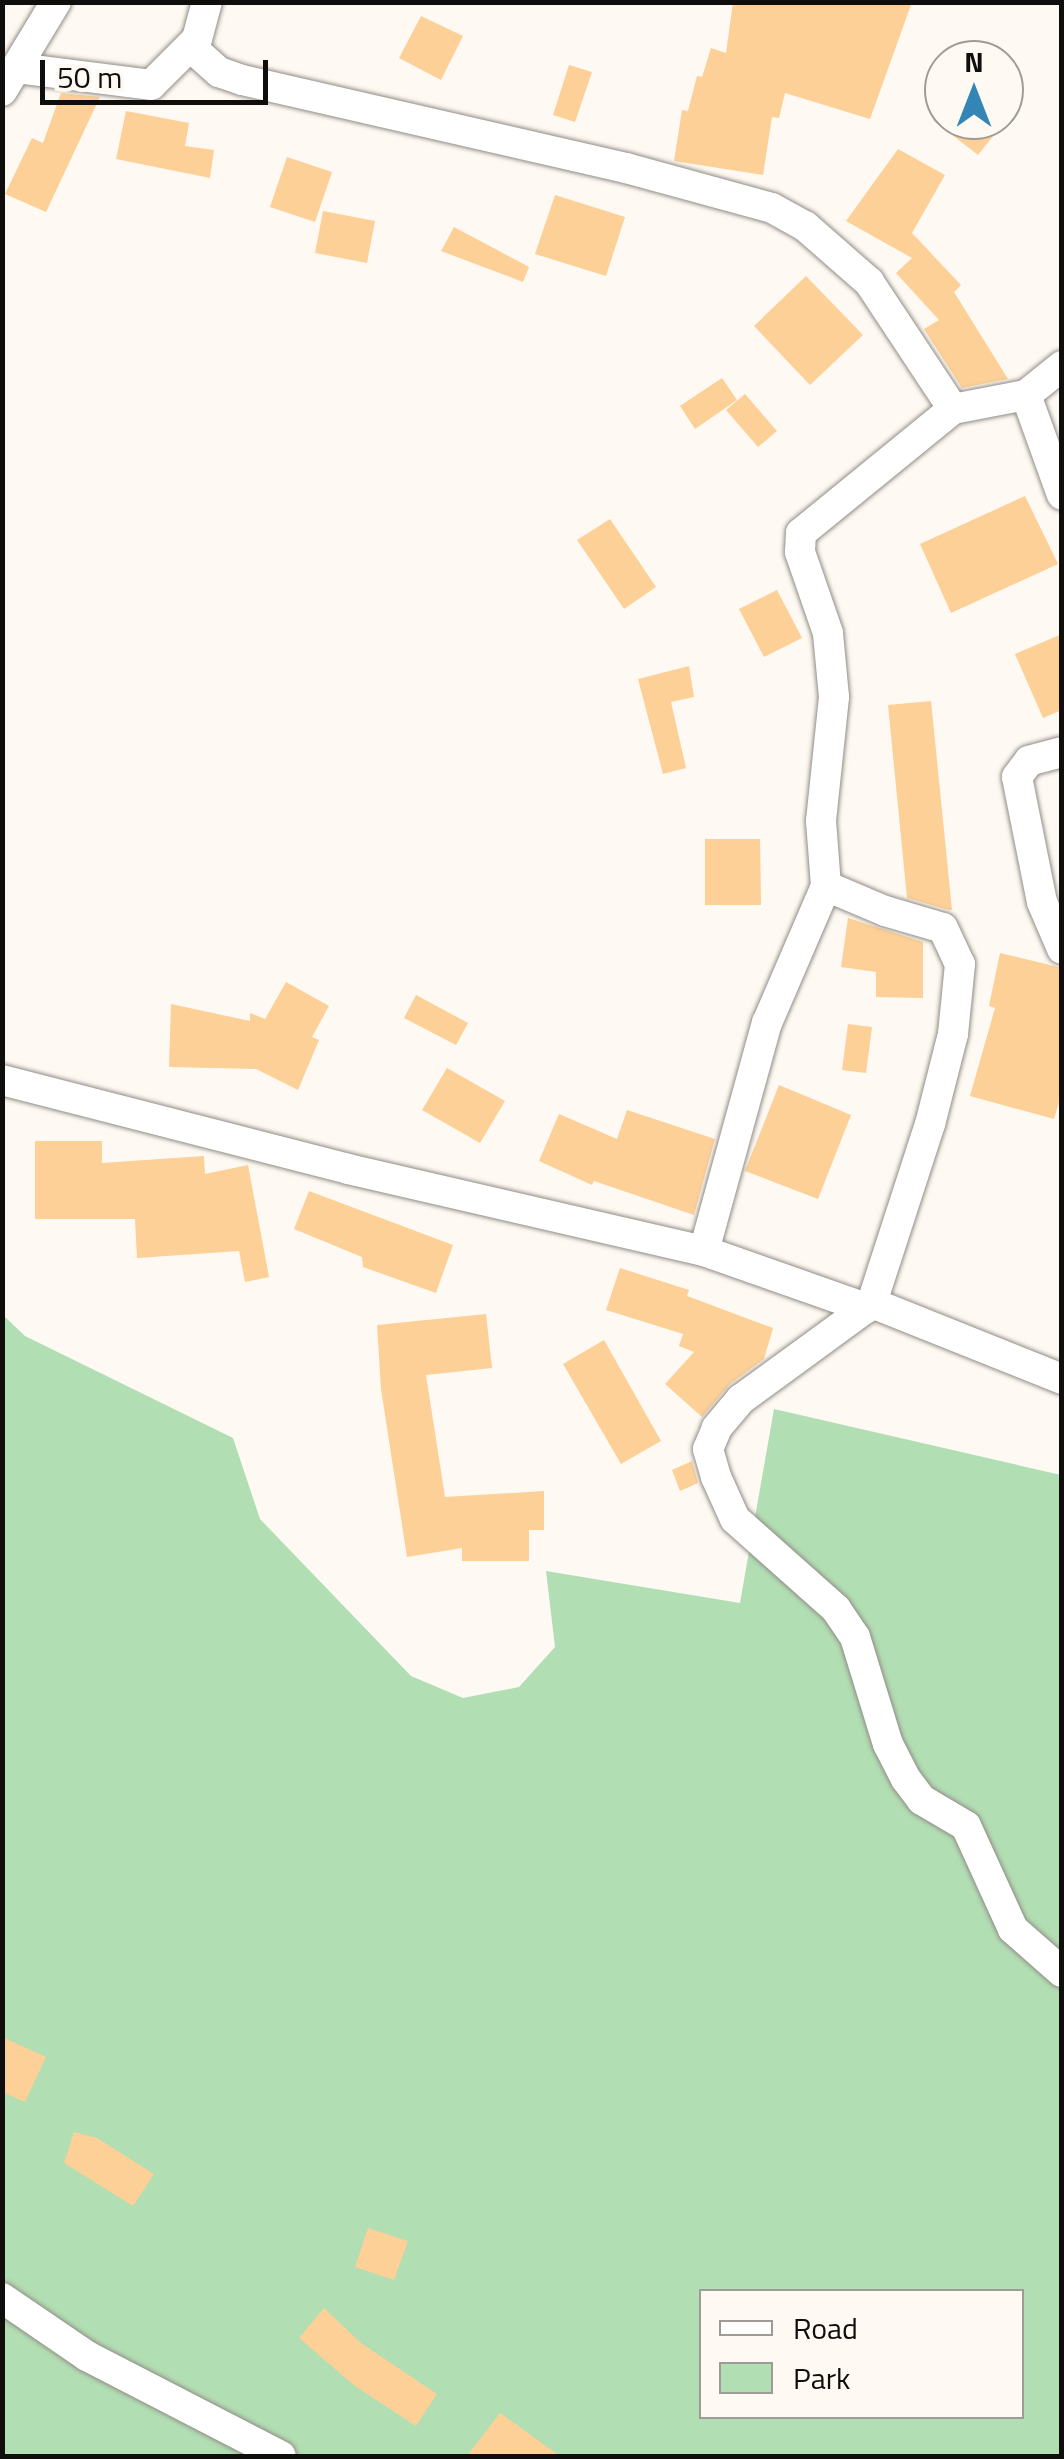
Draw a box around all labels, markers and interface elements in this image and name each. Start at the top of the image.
scale bar [45,40,272,102]
north arrow [924,40,1024,140]
text: N [964,40,984,83]
text: 50 m [57,54,122,100]
legend [699,2289,1024,2419]
text: Road [793,2305,858,2351]
text: Park [793,2355,850,2401]

